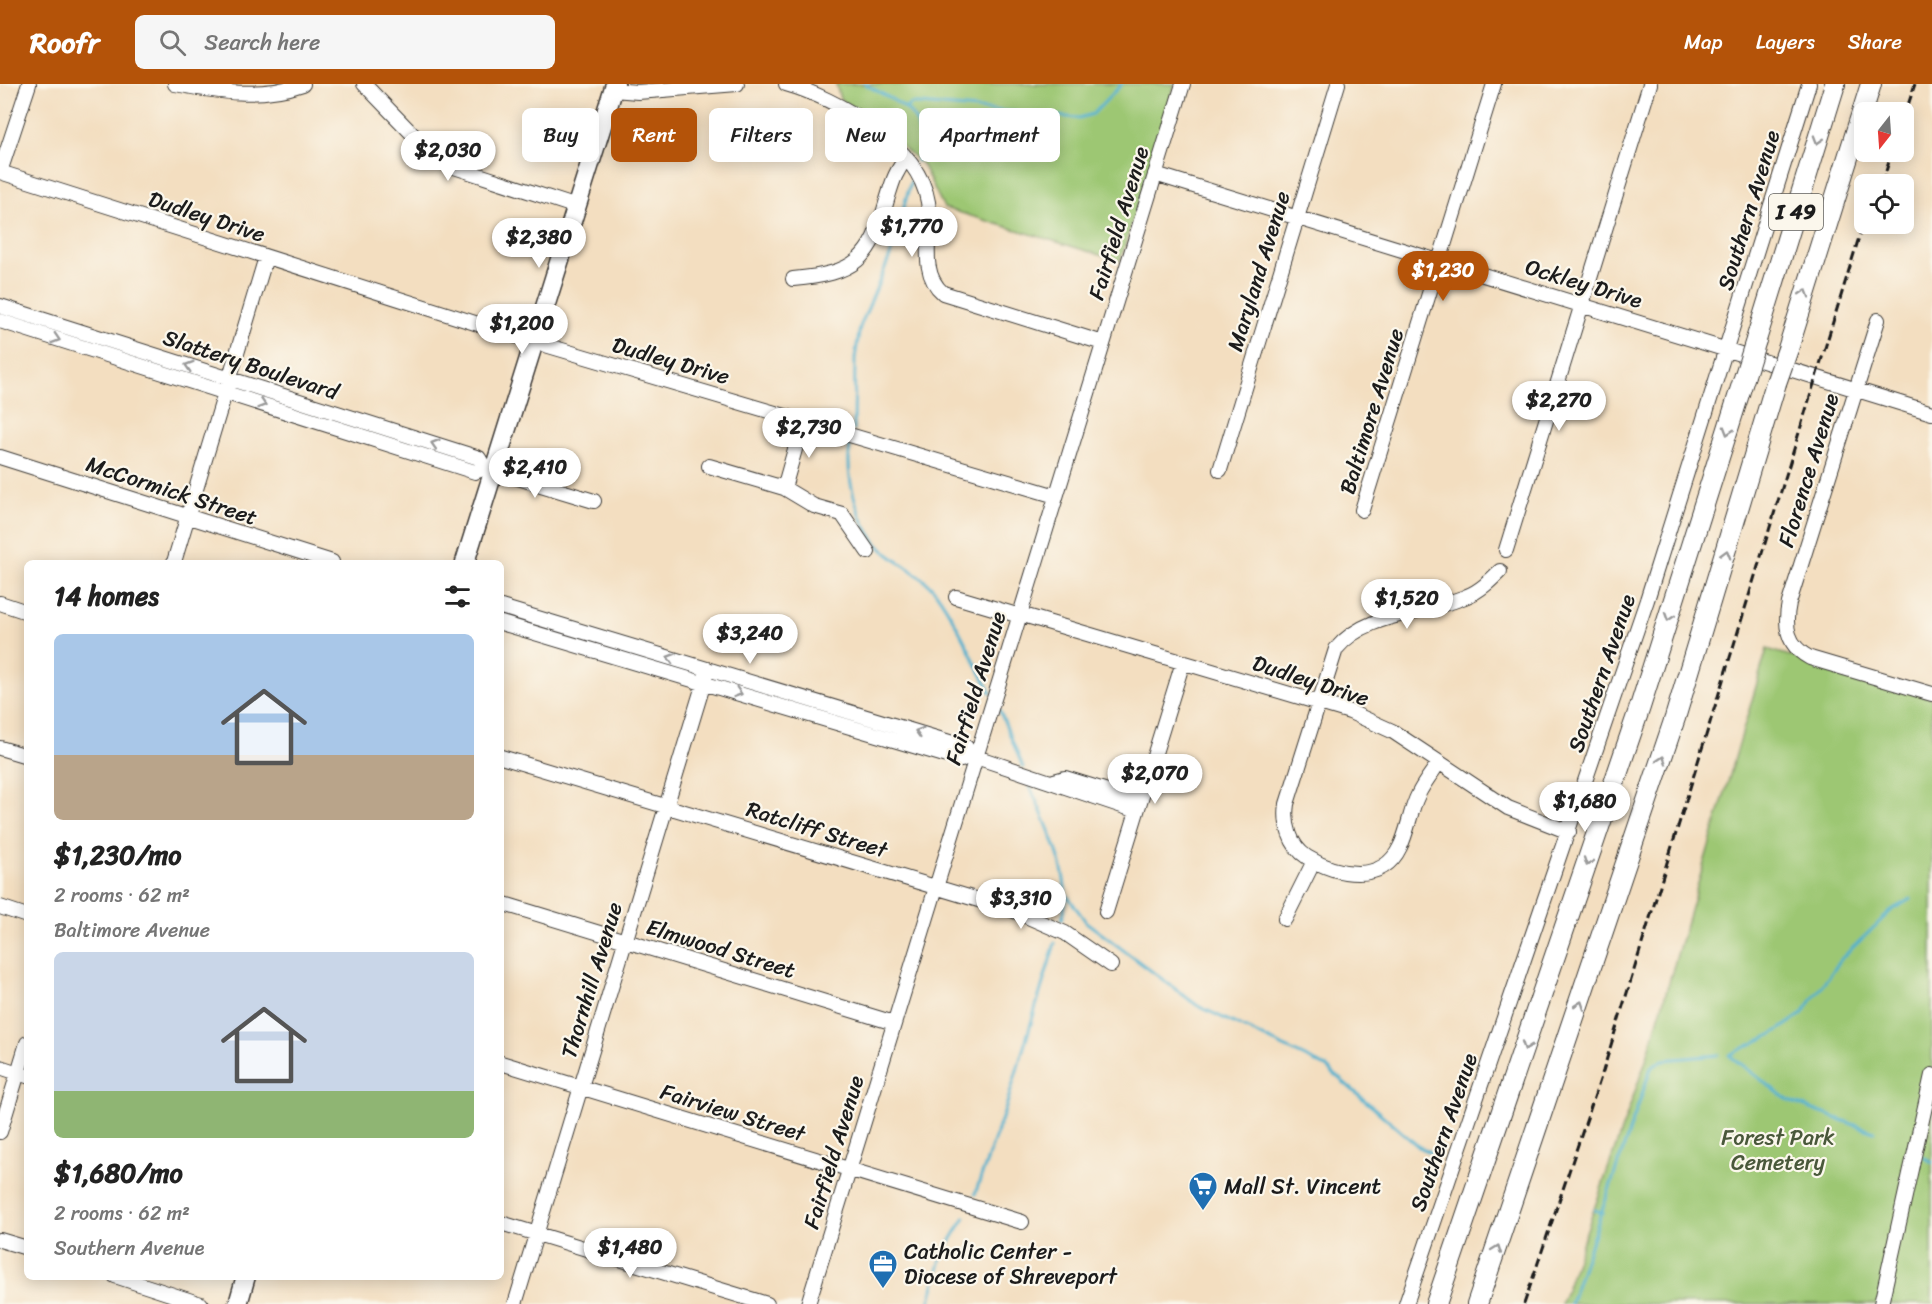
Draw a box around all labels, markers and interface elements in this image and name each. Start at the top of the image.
search box [135,15,555,69]
text: Roofr [30,18,99,67]
text: Search here [204,23,320,62]
text: Map [1684,23,1723,61]
text: Layers [1756,23,1815,61]
text: Share [1848,23,1902,61]
icon: search [156,26,189,59]
north arrow [1854,102,1914,162]
map controls [1854,102,1914,234]
chip: Buy [522,108,599,162]
chip: Rent [611,108,697,162]
chip: Filters [709,108,813,162]
chip: New [825,108,907,162]
chip: Apartment [919,108,1060,162]
street label: Southern Avenue [1706,125,1791,295]
pin: $2,030 [399,131,497,182]
text: $2,030 [415,133,481,168]
one-way arrow [1813,134,1825,145]
street label: Fairfield Avenue [1077,141,1160,305]
button: locate [1854,174,1914,234]
street label: Dudley Drive [143,179,270,254]
street label: Maryland Avenue [1216,186,1301,356]
road number: I 49 [1769,194,1823,230]
pin: $1,770 [863,207,961,258]
text: $1,770 [881,209,943,244]
pin: $2,380 [490,218,588,269]
text: $2,380 [506,220,572,255]
street label: Ockley Drive [1520,247,1648,320]
pin: $1,230 [1394,251,1492,302]
text: $1,230 [1412,253,1474,288]
one-way arrow [1798,288,1810,299]
pin: $1,200 [473,304,571,355]
text: $1,200 [490,306,554,341]
street label: Slattery Boulevard [158,318,345,412]
street label: Baltimore Avenue [1328,323,1415,499]
street label: Dudley Drive [607,325,734,396]
one-way arrow [50,332,61,344]
one-way arrow [184,361,195,373]
pin: $2,270 [1510,381,1608,432]
text: $2,270 [1526,383,1592,418]
street label: Florence Avenue [1767,388,1851,552]
one-way arrow [256,397,267,409]
pin: $2,730 [760,408,858,459]
text: $2,730 [776,410,842,445]
one-way arrow [1723,425,1735,436]
one-way arrow [430,439,441,451]
street label: McCormick Street [81,444,263,537]
pin: $2,410 [486,448,584,499]
text: $2,410 [503,450,567,485]
one-way arrow [1719,549,1731,560]
text: 14 homes [54,573,159,619]
pin: $1,520 [1358,579,1456,630]
icon: filters [441,580,474,613]
text: $1,520 [1375,581,1439,616]
street label: Southern Avenue [1556,588,1647,758]
street label: Fairfield Avenue [934,606,1017,770]
one-way arrow [1664,611,1677,622]
pin: $3,240 [701,614,799,665]
text: $3,240 [717,616,783,651]
street label: Dudley Drive [1247,643,1374,718]
one-way arrow [666,653,677,665]
icon: home [210,673,318,781]
one-way arrow [732,686,743,698]
one-way arrow [914,727,924,739]
pin: $2,070 [1106,754,1204,805]
one-way arrow [1654,755,1667,766]
text: $2,070 [1121,756,1189,791]
pin: $1,680 [1536,782,1634,833]
text: $1,680 [1553,784,1617,819]
street label: Ratcliff Street [741,790,893,870]
text: $1,230/mo [54,832,181,878]
one-way arrow [1583,856,1595,867]
text: 2 rooms · 62 m² [54,878,190,913]
pin: $3,310 [972,879,1070,930]
text: $3,310 [990,881,1052,916]
street label: Thornhill Avenue [549,897,634,1063]
street label: Elmwood Street [641,907,801,990]
text: Baltimore Avenue [54,913,210,948]
icon: home [210,991,318,1099]
one-way arrow [1572,1000,1585,1011]
one-way arrow [1520,1040,1533,1051]
street label: Southern Avenue [1398,1047,1489,1217]
street label: Fairfield Avenue [792,1070,875,1234]
street label: Fairview Street [655,1072,811,1153]
park label: Forest Park Cemetery [1721,1118,1835,1182]
text: $1,680/mo [54,1150,183,1196]
place label: Mall St. Vincent [1224,1167,1382,1206]
supermarket icon: Mall St. Vincent [1187,1170,1219,1212]
text: 2 rooms · 62 m² [54,1196,190,1231]
pin: $1,480 [581,1228,679,1279]
text: $1,480 [598,1230,662,1265]
text: Southern Avenue [54,1231,204,1266]
place label: Catholic Center - Diocese of Shreveport [904,1232,1118,1296]
one-way arrow [1490,1244,1503,1255]
office icon: Catholic Center - Diocese of Shreveport [867,1248,899,1290]

